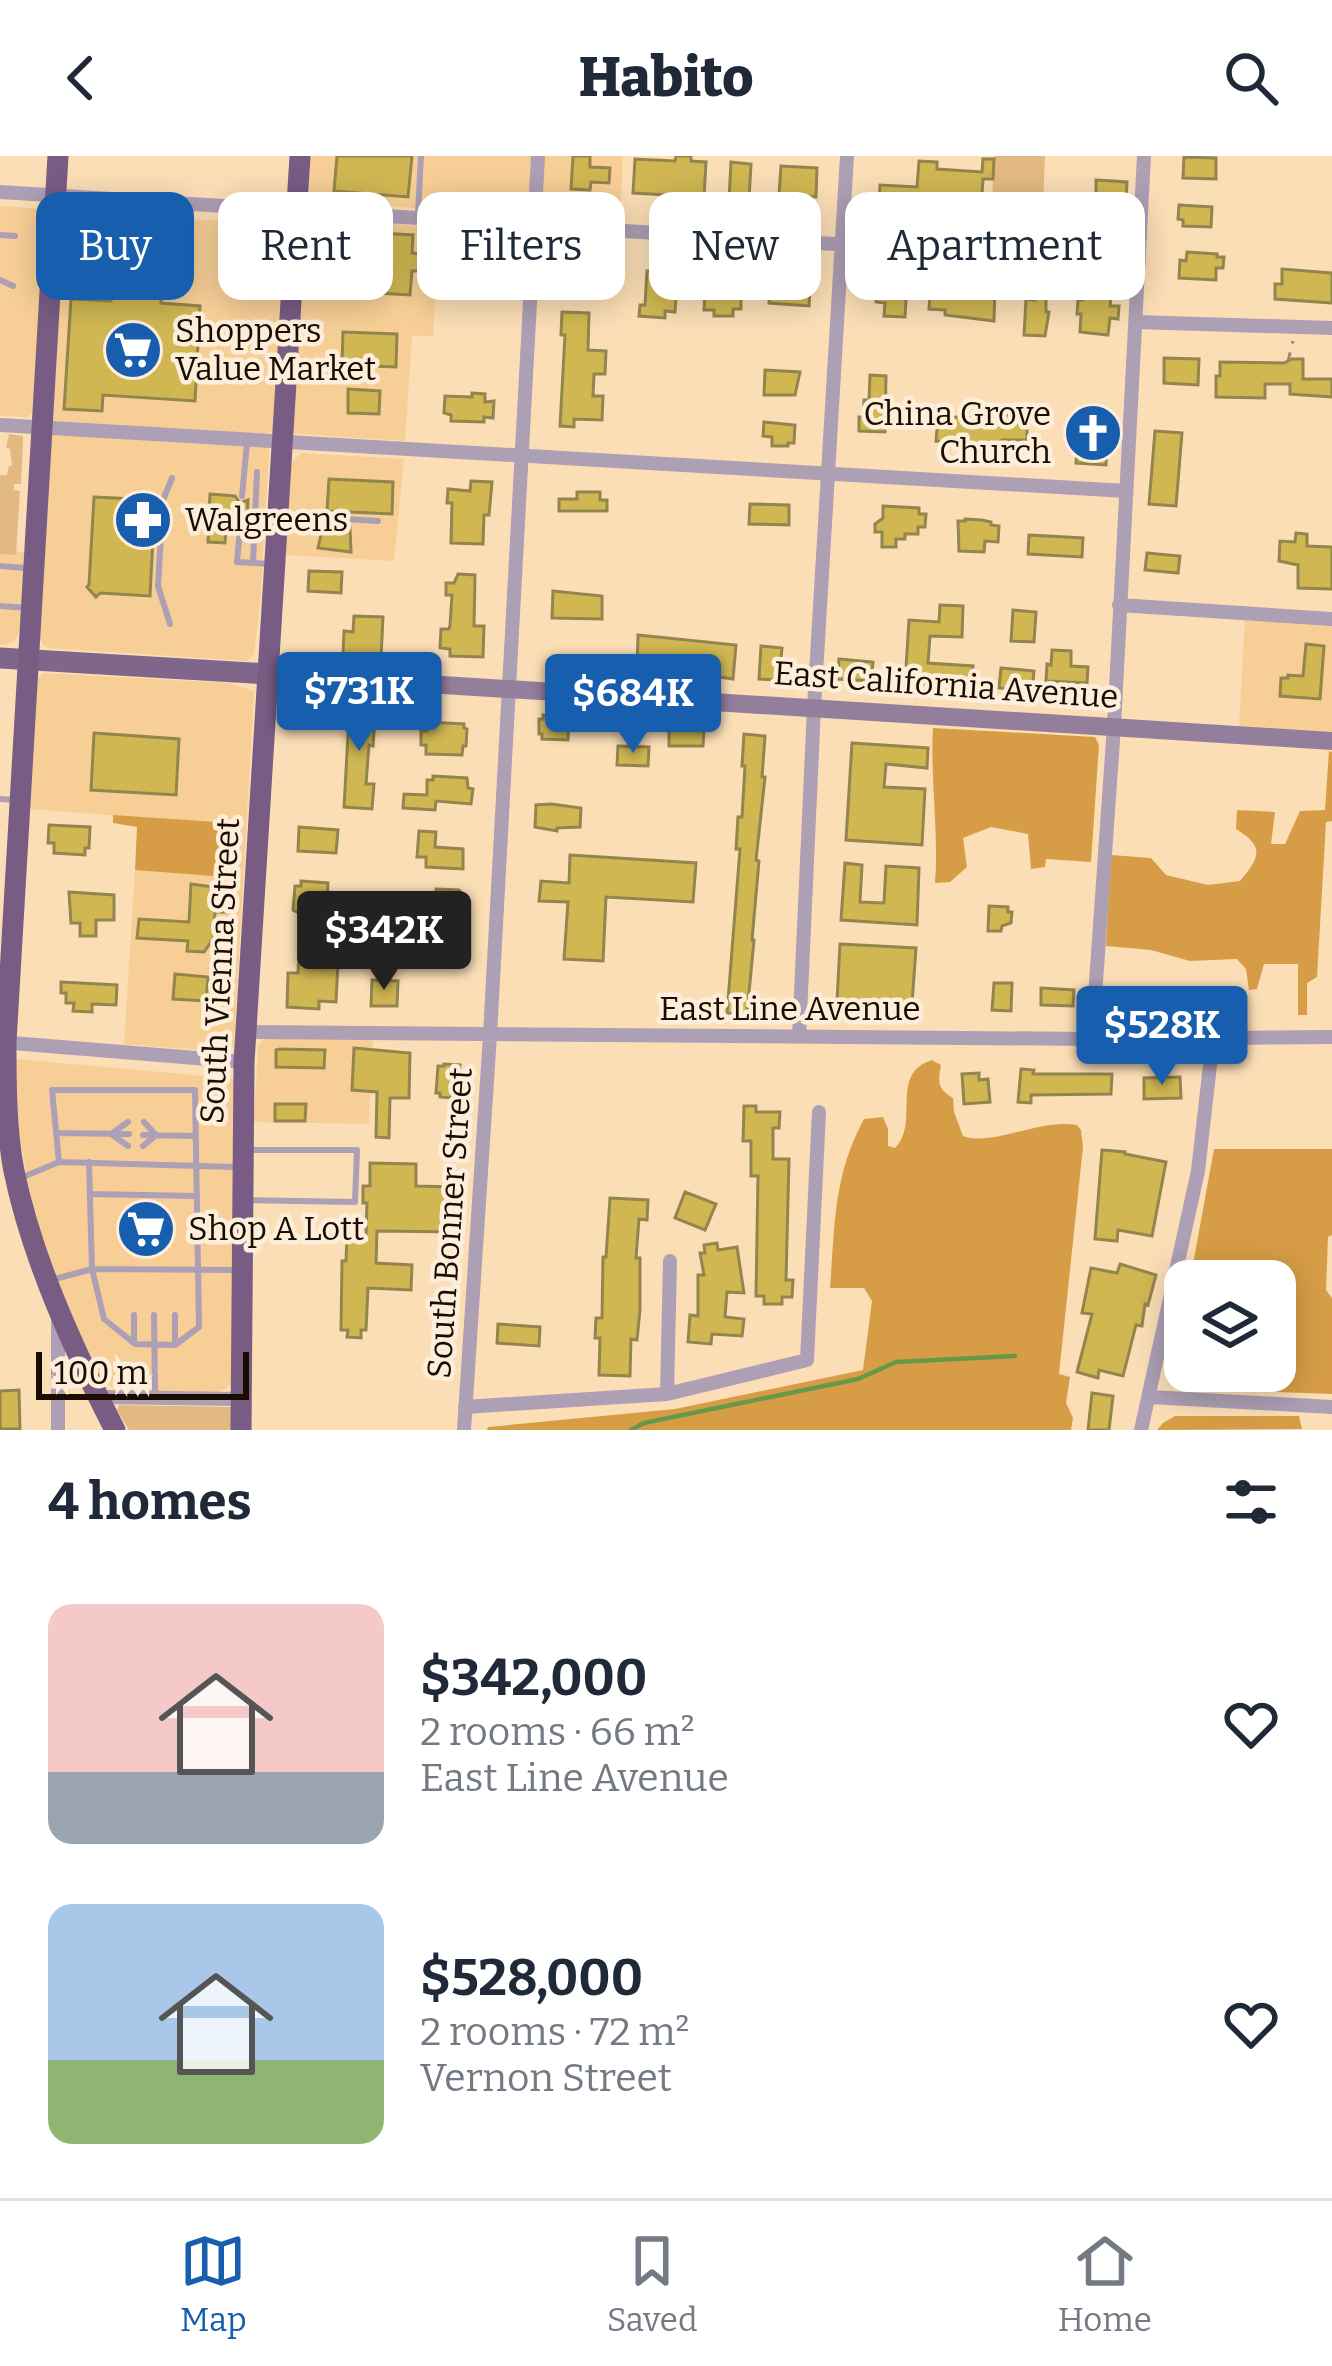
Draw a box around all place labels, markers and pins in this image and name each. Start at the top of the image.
place label: Shoppers Value Market [175,311,376,389]
supermarket icon: Shoppers Value Market [102,319,164,381]
place label: China Grove Church [863,394,1051,472]
church icon: China Grove Church [1062,402,1124,464]
pharmacy icon: Walgreens [112,489,174,551]
place label: Walgreens [185,500,348,540]
pin: $731K [275,652,443,754]
pin: $684K [549,654,717,756]
pin: $342K [300,891,468,993]
pin: $528K [1078,986,1246,1088]
supermarket icon: Shop A Lott [115,1198,177,1260]
place label: Shop A Lott [188,1209,364,1249]

